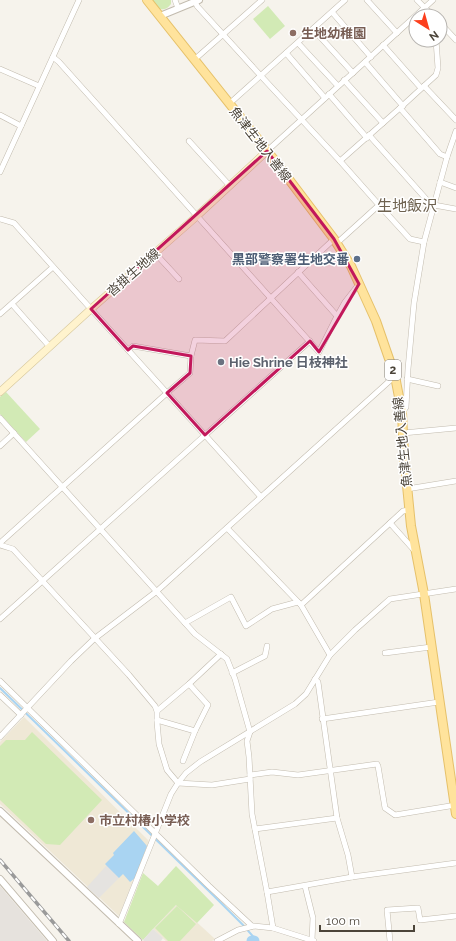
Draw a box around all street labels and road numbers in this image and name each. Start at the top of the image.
street label: 魚津生地入善線 [227,104,295,185]
street label: 沓掛生地線 [104,245,163,299]
road number: 2 [385,360,401,380]
street label: 魚津生地入善線 [390,396,415,488]

